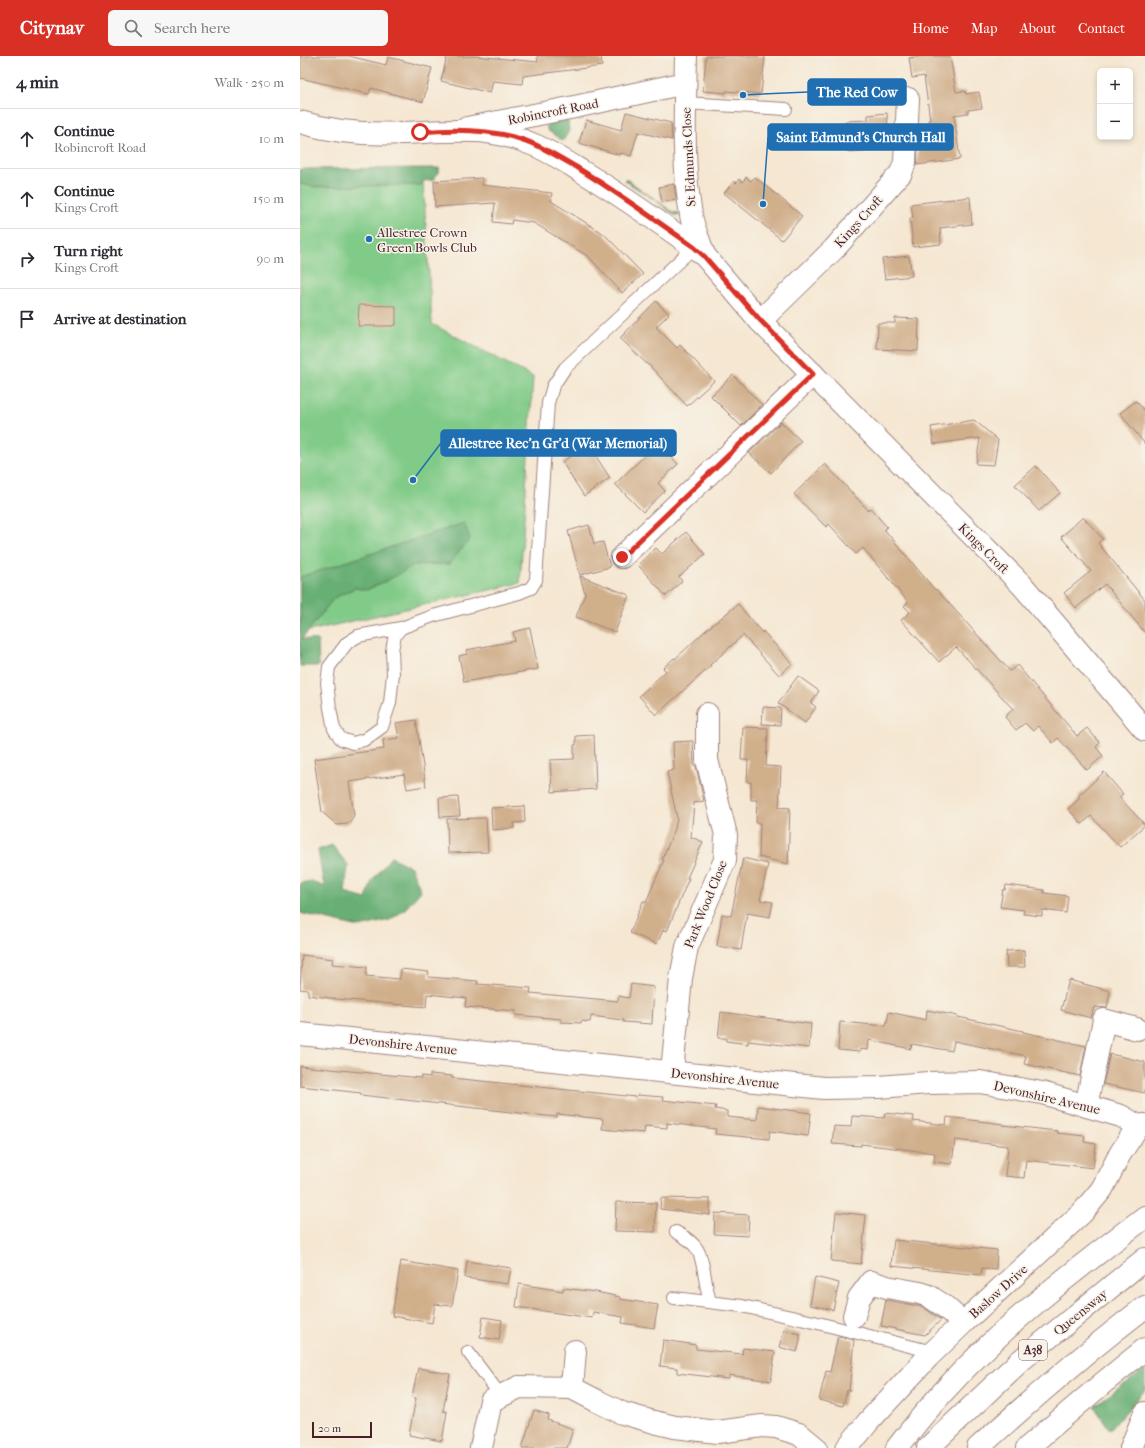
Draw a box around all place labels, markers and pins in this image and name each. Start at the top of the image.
callout: The Red Cow [808,79,906,105]
callout: Saint Edmund's Church Hall [768,124,953,150]
place label: Allestree Crown Green Bowls Club [376,225,477,255]
marker: Allestree Crown Green Bowls Club [364,234,374,244]
callout: Allestree Rec'n Gr'd (War Memorial) [441,430,676,456]

